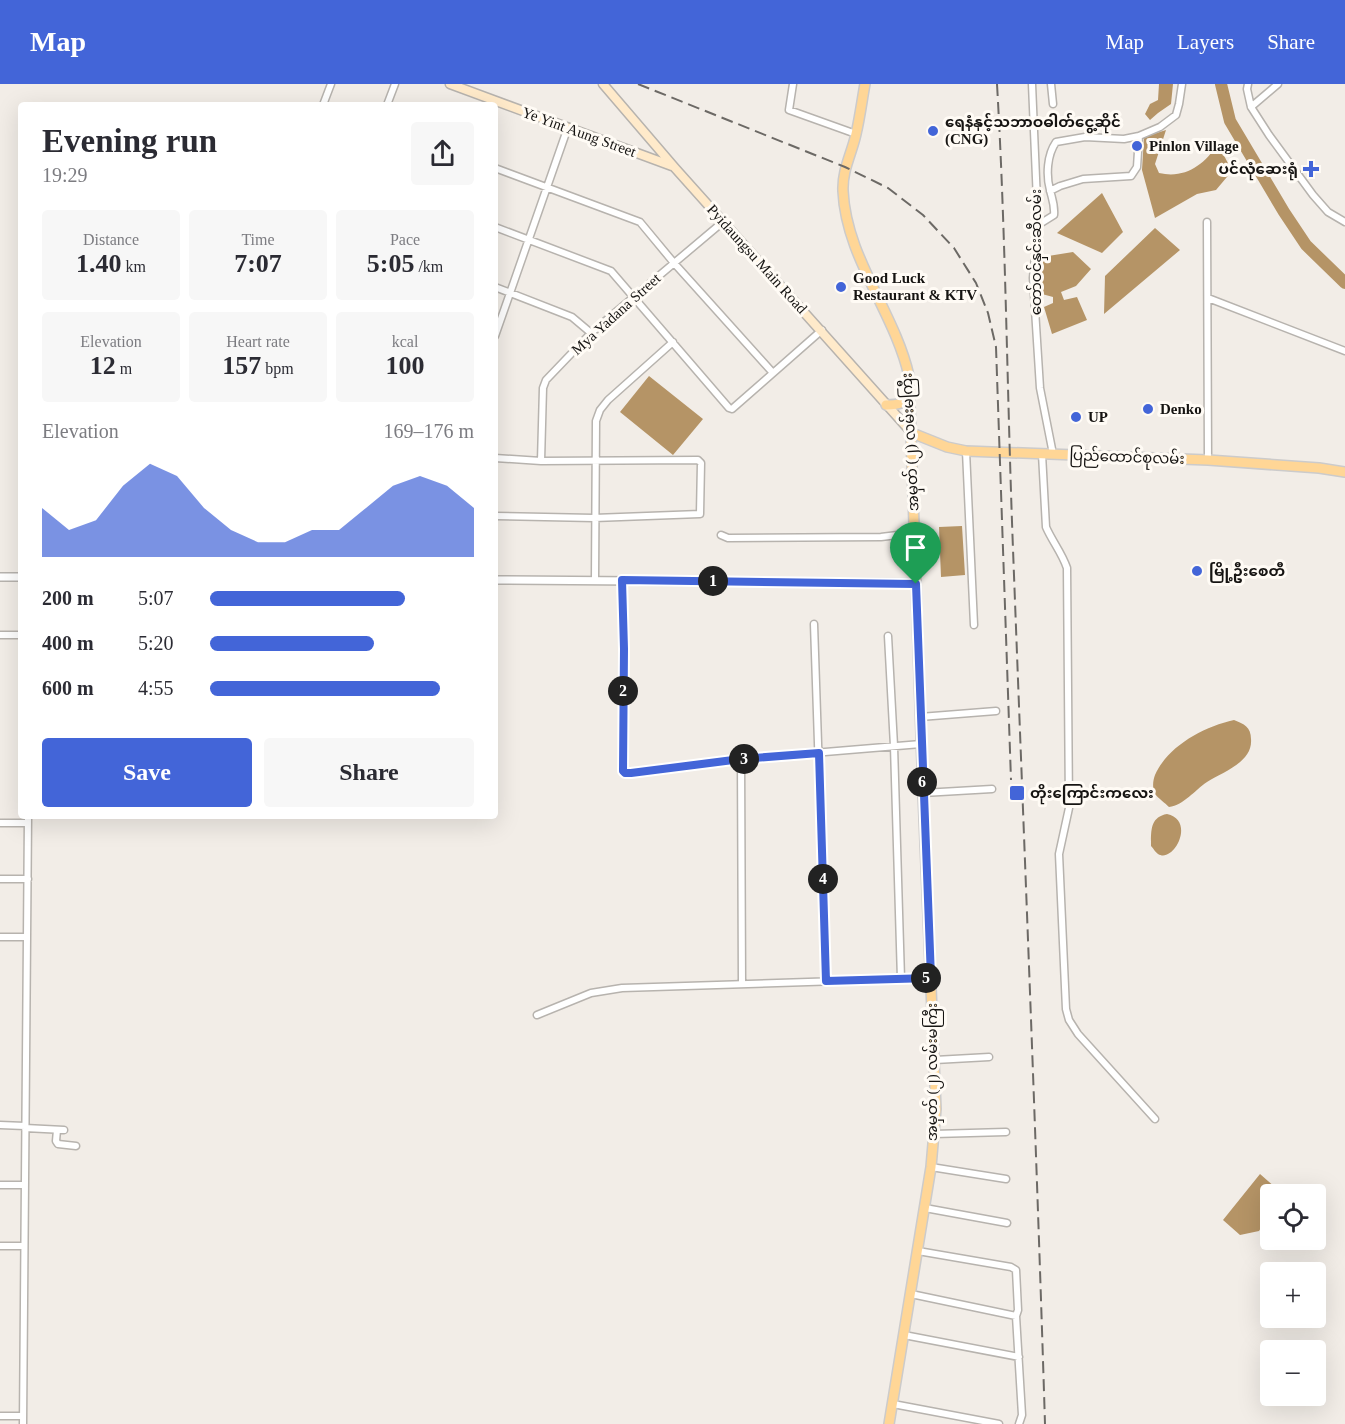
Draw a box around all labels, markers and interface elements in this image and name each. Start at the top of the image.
text: Map [30,26,86,57]
text: Map [1106,30,1144,54]
text: Layers [1177,30,1234,54]
text: Share [1267,30,1315,54]
street label: Ye Yint Aung Street [520,104,639,160]
place label: ရေနံနှင့်သဘာဝဓါတ်ငွေ့ဆိုင် (CNG) [945,112,1121,148]
button: share [411,122,474,185]
text: Evening run [42,123,217,159]
marker: ရေနံနှင့်သဘာဝဓါတ်ငွေ့ဆိုင် (CNG) [926,124,940,138]
place label: Pinlon Village [1149,138,1239,154]
marker: Pinlon Village [1130,139,1144,153]
place label: ပင်လုံဆေးရုံ [1219,159,1298,181]
marker: ပင်လုံဆေးရုံ [1302,160,1320,178]
text: 19:29 [42,164,88,186]
street label: တော်ဝင်နှင်းဆီလမ်း [1026,189,1048,315]
street label: Pyidaungsu Main Road [704,201,810,317]
text: Distance [83,231,139,248]
text: Time [241,231,275,248]
text: Pace [390,231,420,248]
text: 1.40 [76,249,122,278]
text: 7:07 [234,249,282,278]
text: 5:05 [367,249,414,278]
text: km [122,258,146,275]
text: /km [414,258,443,275]
street label: Mya Yadana Street [568,269,664,358]
place label: Good Luck Restaurant & KTV [853,270,977,303]
marker: Good Luck Restaurant & KTV [834,280,848,294]
text: Elevation [80,333,142,350]
text: Heart rate [226,333,290,350]
text: kcal [392,333,418,350]
text: 12 [90,351,116,380]
text: 157 [222,351,261,380]
text: 100 [386,351,425,380]
text: m [116,360,132,377]
text: bpm [261,360,294,377]
street label: အမှတ် (၂) လမ်းမကြီး [896,372,926,512]
place label: Denko [1160,401,1202,417]
marker: Denko [1141,402,1155,416]
place label: UP [1088,409,1108,425]
marker: UP [1069,410,1083,424]
text: Elevation [42,420,119,442]
text: 169–176 m [383,420,474,442]
street label: ပြည်ထောင်စုလမ်း [1069,445,1185,471]
pin [890,522,941,584]
icon: arrive [899,531,932,564]
place label: မြို့ဦးစေတီ [1209,561,1285,583]
marker: မြို့ဦးစေတီ [1190,564,1204,578]
pin: 1 [698,566,728,596]
text: 1 [709,572,717,589]
text: 200 m [42,587,94,609]
text: 5:07 [138,587,174,609]
text: 400 m [42,632,94,654]
text: 5:20 [138,632,174,654]
pin: 2 [608,676,638,706]
text: 600 m [42,677,94,699]
text: 4:55 [138,677,174,699]
text: 2 [619,682,627,699]
button: Save [42,738,252,807]
button: Share [264,738,474,807]
pin: 3 [729,744,759,774]
text: 3 [740,750,748,767]
pin: 6 [907,767,937,797]
text: 6 [918,773,926,790]
place label: တိုးကြောင်းကလေး [1030,783,1154,805]
marker: တိုးကြောင်းကလေး [1008,784,1026,802]
pin: 4 [808,864,838,894]
text: 4 [819,870,827,887]
pin: 5 [911,963,941,993]
text: 5 [922,969,930,986]
street label: အမှတ် (၂) လမ်းမကြီး [922,1003,944,1141]
map controls [1260,1184,1326,1406]
button: locate [1260,1184,1326,1250]
button: + [1260,1262,1326,1328]
button: − [1260,1340,1326,1406]

